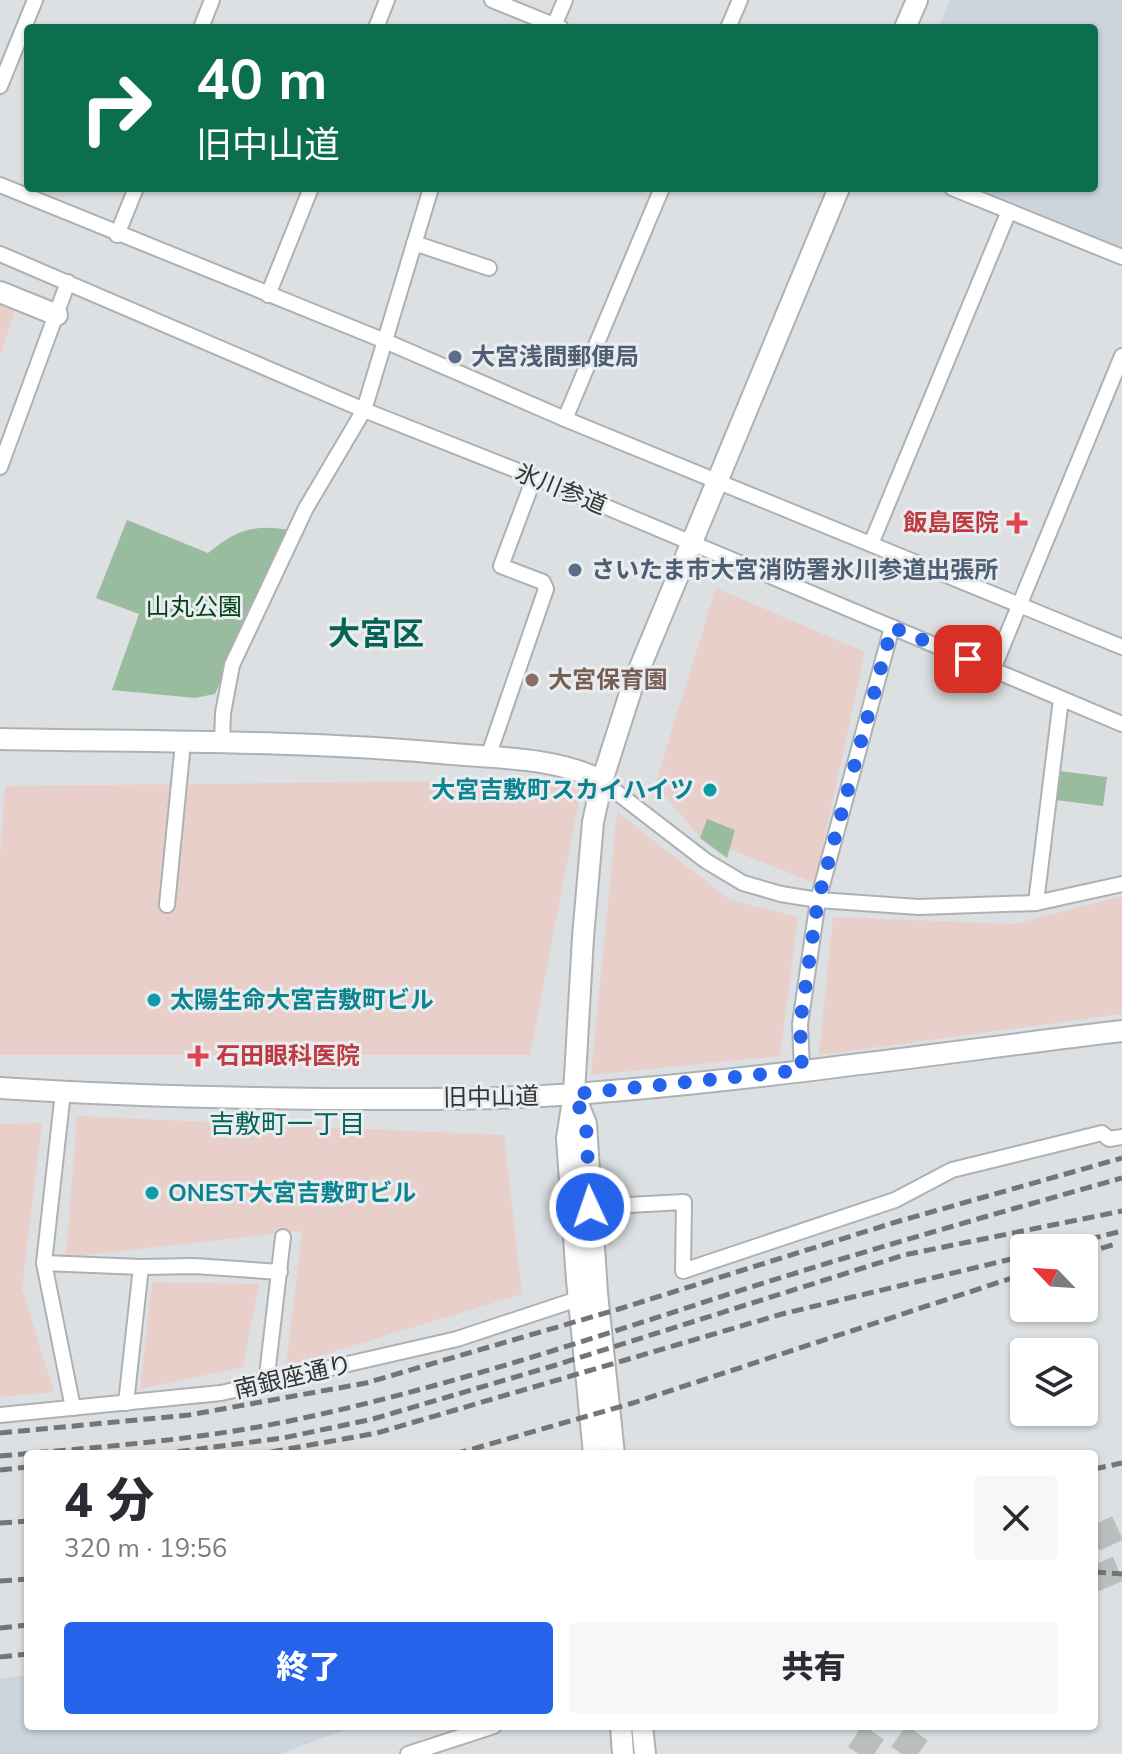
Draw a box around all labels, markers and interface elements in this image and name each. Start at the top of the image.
text: 40 m [196,42,327,119]
icon: right [64,56,168,160]
text: 旧中山道 [196,121,340,170]
place label: 大宮浅間郵便局 [471,341,639,373]
marker: 大宮浅間郵便局 [446,348,464,366]
street label: 氷川参道 [511,456,611,522]
place label: 飯島医院 [903,507,999,539]
marker: 飯島医院 [1006,512,1028,534]
place label: さいたま市大宮消防署氷川参道出張所 [591,554,998,586]
marker: さいたま市大宮消防署氷川参道出張所 [566,561,584,579]
park label: 山丸公園 [146,591,242,623]
district label: 大宮区 [328,613,424,656]
pin [934,625,1002,693]
icon: arrive [946,637,990,681]
place label: 大宮保育園 [548,664,668,696]
marker: 大宮保育園 [523,671,541,689]
place label: 大宮吉敷町スカイハイツ [431,774,694,806]
marker: 大宮吉敷町スカイハイツ [701,781,719,799]
place label: 太陽生命大宮吉敷町ビル [170,984,434,1016]
marker: 太陽生命大宮吉敷町ビル [145,991,163,1009]
place label: 石田眼科医院 [216,1040,360,1072]
marker: 石田眼科医院 [187,1045,209,1067]
street label: 旧中山道 [443,1080,539,1114]
district label: 吉敷町一丁目 [209,1107,365,1142]
position arrow [548,1165,632,1249]
place label: ONEST大宮吉敷町ビル [168,1177,417,1209]
marker: ONEST大宮吉敷町ビル [143,1184,161,1202]
north arrow [1010,1234,1098,1322]
map controls [1010,1234,1098,1426]
button: layers [1010,1338,1098,1426]
street label: 南銀座通り [231,1348,355,1406]
text: 4 分 [64,1468,154,1534]
button: close [974,1476,1058,1560]
text: 320 m · 19:56 [64,1531,227,1566]
button: 終了 [64,1622,553,1714]
button: 共有 [569,1622,1058,1714]

